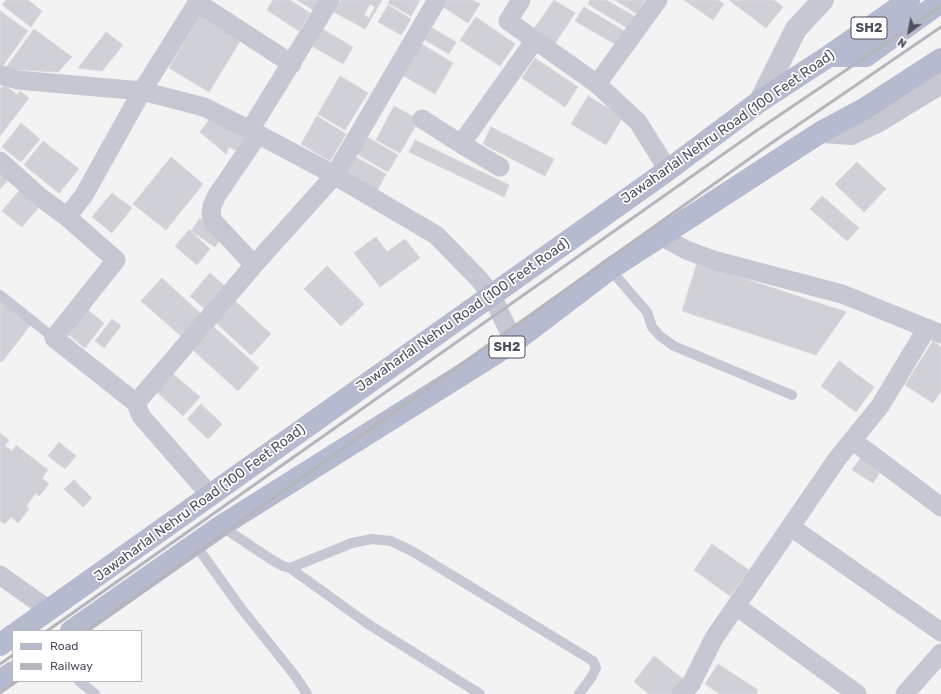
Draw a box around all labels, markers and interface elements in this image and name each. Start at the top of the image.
north arrow [889,12,929,52]
road number: SH2 [851,17,887,39]
text: N [896,35,909,50]
street label: Jawaharlal Nehru Road (100 Feet Road) [618,47,838,207]
street label: Jawaharlal Nehru Road (100 Feet Road) [353,235,573,395]
road number: SH2 [489,336,525,358]
street label: Jawaharlal Nehru Road (100 Feet Road) [91,421,309,585]
legend [12,630,142,682]
text: Road [50,639,78,653]
text: Railway [50,659,93,673]

